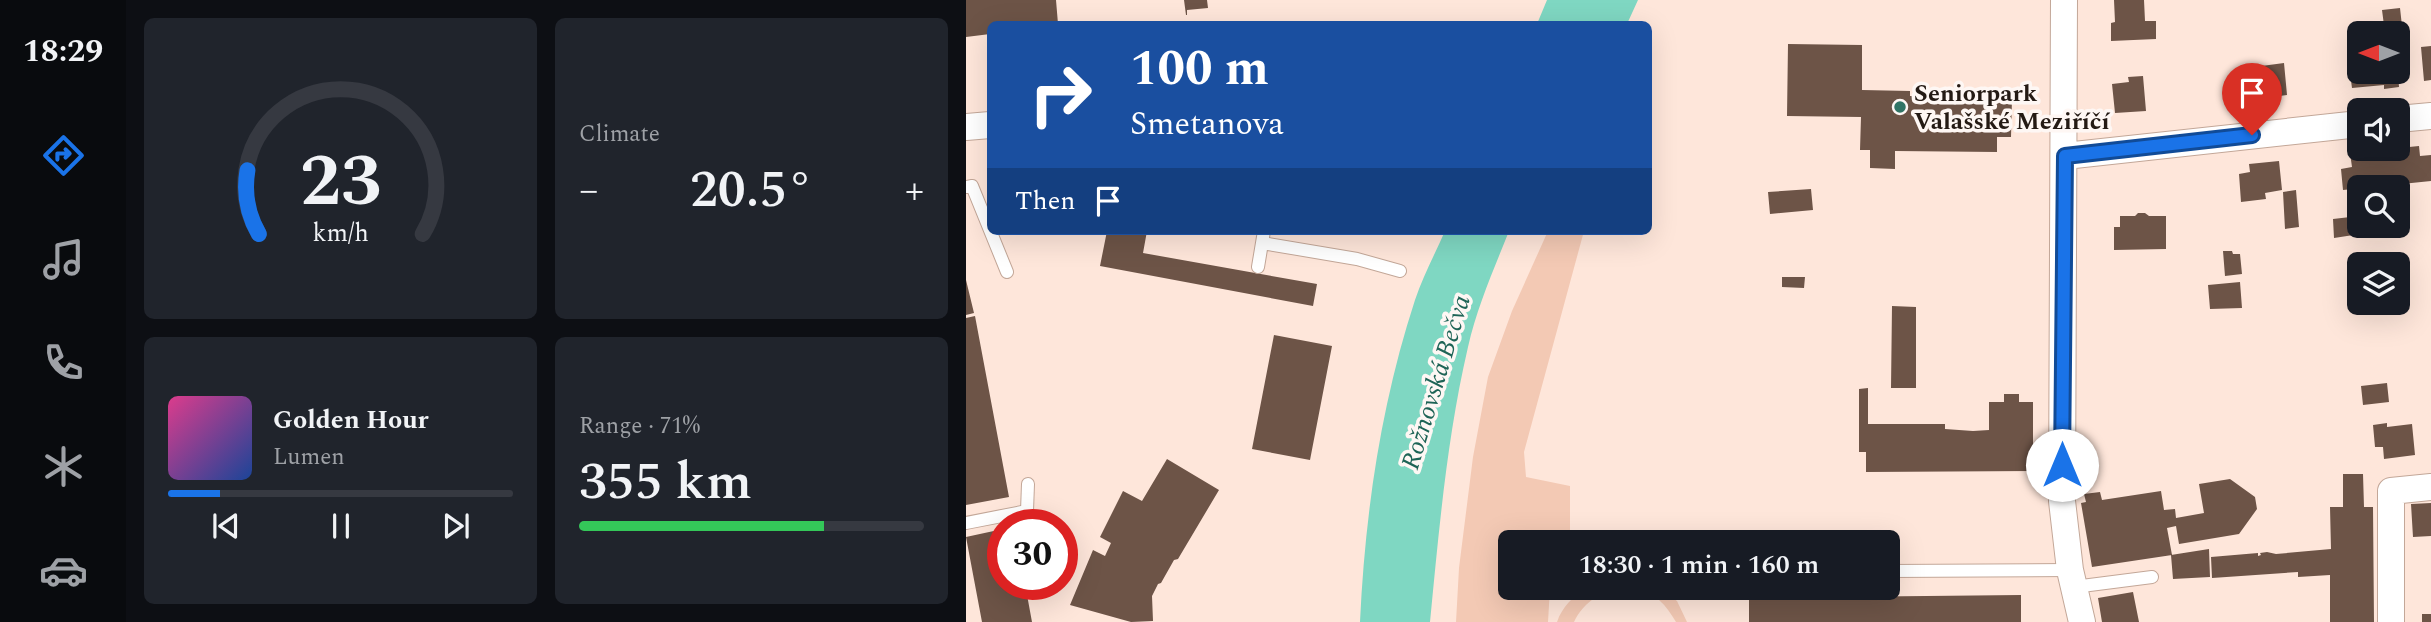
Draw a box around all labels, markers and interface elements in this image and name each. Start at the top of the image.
north arrow [2347,21,2410,84]
map controls [2347,21,2410,315]
text: 18:29 [23,27,103,76]
text: 100 m [1130,32,1269,107]
icon: right [1015,49,1106,140]
pin [2222,63,2282,135]
icon: arrive [2233,74,2271,112]
place label: Seniorpark Valašské Meziříčí [1914,76,2110,140]
button: sound [2347,98,2410,161]
marker: Seniorpark Valašské Meziříčí [1892,99,1908,115]
text: Smetanova [1130,100,1284,149]
text: Climate [579,117,660,152]
text: 23 [300,128,381,239]
icon: directions [39,131,88,180]
text: 20.5° [690,151,813,230]
text: − [579,162,598,220]
text: + [905,162,924,220]
button: search [2347,175,2410,238]
text: Then [1015,181,1075,221]
icon: arrive [1089,182,1127,220]
text: km/h [312,215,369,253]
icon: music [39,235,88,284]
button: layers [2347,252,2410,315]
water label: Rožnovská Bečva [1390,290,1481,475]
icon: phone [39,338,88,387]
text: Golden Hour [273,400,429,440]
text: Range · 71% [579,409,700,444]
position arrow [2025,428,2099,502]
text: Lumen [273,440,345,475]
icon: climate [39,442,88,491]
text: 355 km [579,443,752,522]
icon: previous [207,507,245,545]
icon: pause [322,507,360,545]
icon: next [437,507,475,545]
speed limit sign: 30 [987,509,1078,600]
text: 18:30 · 1 min · 160 m [1579,545,1819,585]
icon: car [39,546,88,595]

